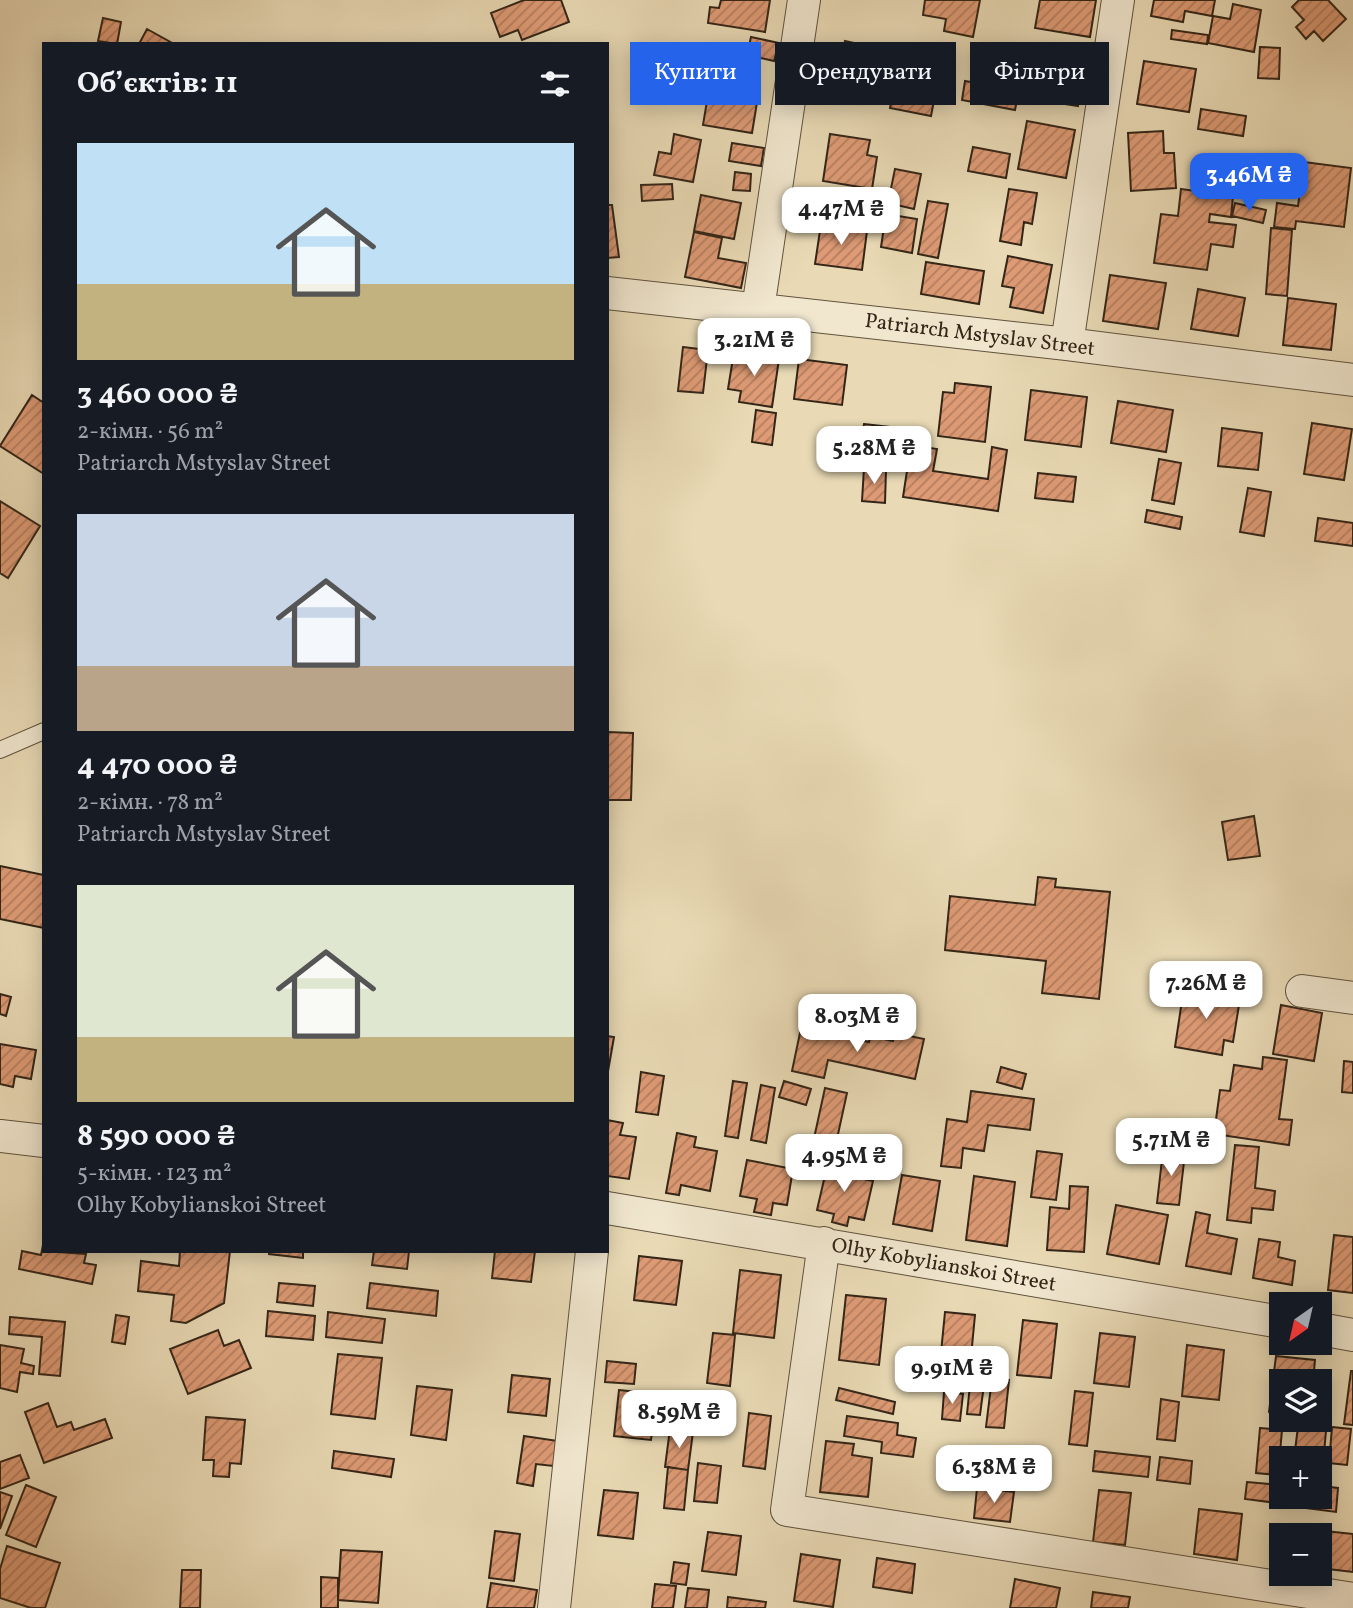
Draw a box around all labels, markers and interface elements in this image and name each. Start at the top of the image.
chip: Купити [630,42,761,105]
chip: Орендувати [775,42,956,105]
chip: Фільтри [970,42,1109,105]
text: Об’єктів: 11 [77,63,238,105]
icon: filters [536,65,574,103]
pin: 3.46M ₴ [1184,154,1314,213]
text: 3.46M ₴ [1206,160,1292,192]
pin: 4.47M ₴ [776,188,906,247]
icon: home [263,189,389,315]
text: 4.47M ₴ [798,194,884,226]
street label: Patriarch Mstyslav Street [863,307,1097,364]
pin: 3.21M ₴ [689,318,819,378]
text: 3.21M ₴ [714,325,794,357]
text: 3 460 000 ₴ [77,374,238,416]
text: 2-кімн. · 56 m² [77,416,223,448]
pin: 5.28M ₴ [809,426,939,486]
text: 5.28M ₴ [832,433,916,465]
text: Patriarch Mstyslav Street [77,448,331,480]
icon: home [263,560,389,686]
text: 4 470 000 ₴ [77,745,238,787]
text: 2-кімн. · 78 m² [77,787,223,819]
text: Patriarch Mstyslav Street [77,819,331,851]
icon: home [263,931,389,1057]
pin: 7.26M ₴ [1141,962,1271,1021]
text: 7.26M ₴ [1165,968,1247,1000]
pin: 8.03M ₴ [792,995,922,1054]
text: 8.03M ₴ [814,1001,900,1033]
text: 8 590 000 ₴ [77,1116,236,1158]
pin: 5.71M ₴ [1106,1118,1236,1178]
text: 5.71M ₴ [1132,1125,1210,1157]
pin: 4.95M ₴ [779,1134,909,1194]
text: 4.95M ₴ [801,1141,887,1173]
text: 5-кімн. · 123 m² [77,1158,232,1190]
text: Olhy Kobylianskoi Street [77,1190,326,1222]
street label: Olhy Kobylianskoi Street [829,1231,1058,1300]
north arrow [1269,1292,1332,1354]
map controls [1269,1292,1332,1586]
pin: 9.91M ₴ [887,1346,1017,1406]
text: 9.91M ₴ [911,1353,993,1385]
button: layers [1269,1369,1332,1432]
pin: 8.59M ₴ [614,1390,744,1450]
text: 8.59M ₴ [637,1397,721,1429]
pin: 6.38M ₴ [929,1446,1059,1505]
button: + [1269,1446,1332,1509]
text: 6.38M ₴ [952,1452,1036,1484]
button: − [1269,1523,1332,1586]

